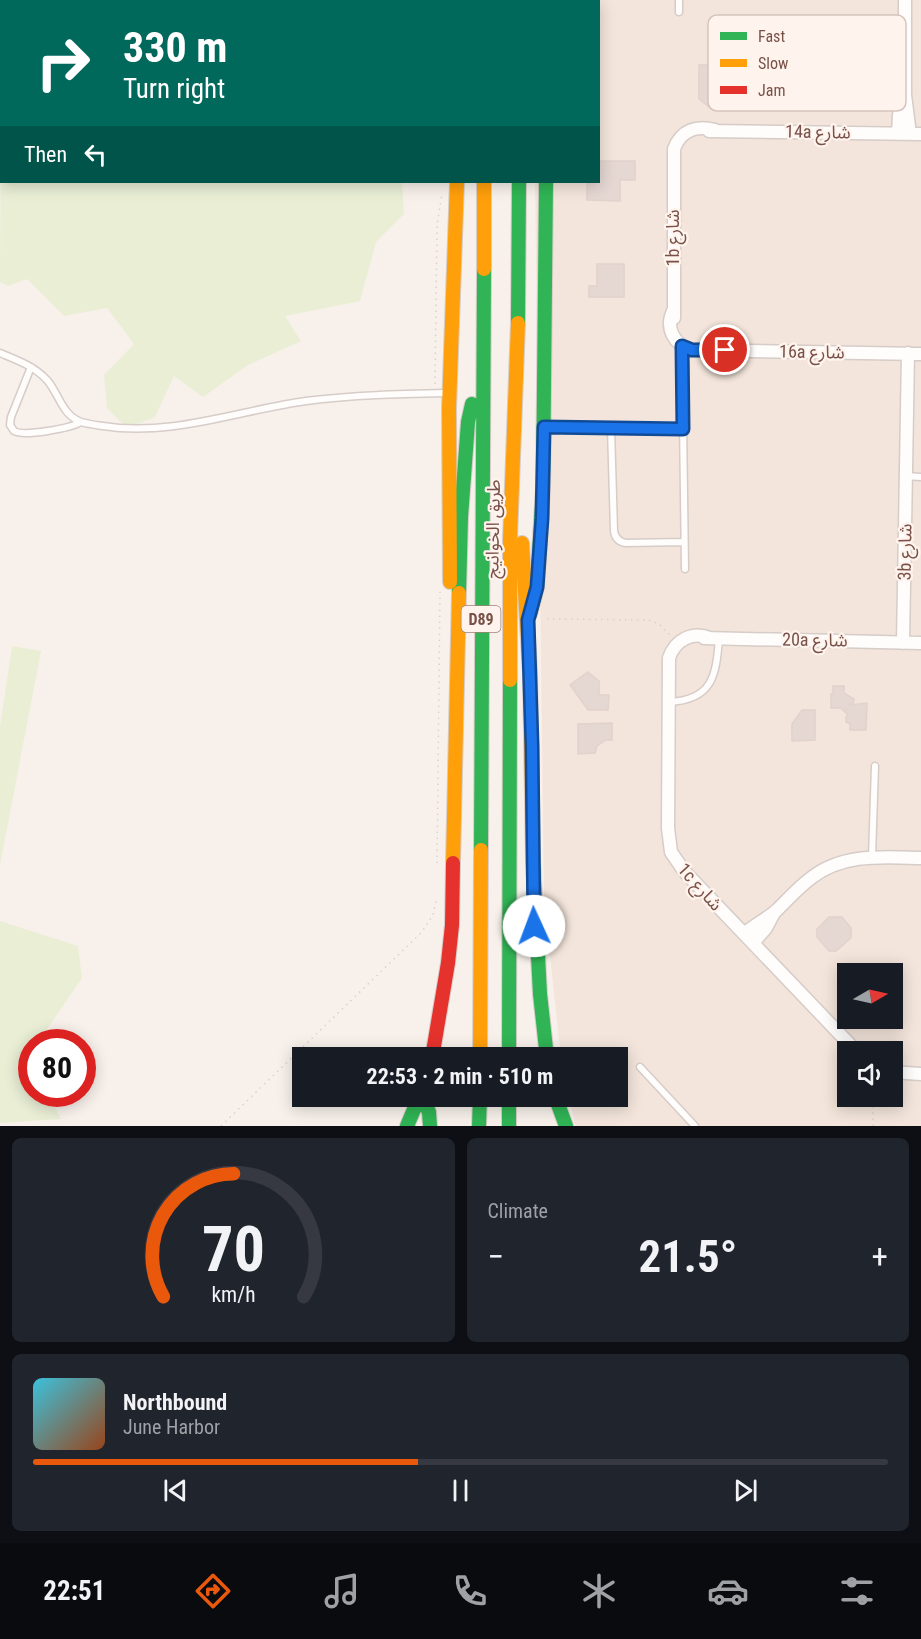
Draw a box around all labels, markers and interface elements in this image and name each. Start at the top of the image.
legend [708,15,906,111]
text: 330 m [123,23,228,72]
icon: right [24,24,102,102]
text: Fast [758,27,785,46]
text: Slow [758,54,788,73]
text: Turn right [123,73,225,105]
text: Jam [758,81,785,100]
street label: 14a شارع [785,120,851,147]
icon: left [79,138,112,171]
text: Then [24,142,67,167]
street label: 1b شارع [662,210,687,267]
pin [699,324,750,375]
icon: arrive [708,333,741,366]
street label: 16a شارع [779,340,845,367]
street label: طريق الخوانيج [481,479,507,579]
street label: 3b شارع [894,523,919,581]
road number: D89 [462,606,500,632]
street label: 20a شارع [782,628,848,655]
street label: 1c شارع [671,859,727,917]
position arrow [502,894,566,958]
north arrow [837,963,903,1029]
map controls [837,963,903,1107]
speed limit sign: 80 [18,1029,96,1107]
button: sound [837,1041,903,1107]
text: 22:53 · 2 min · 510 m [367,1064,553,1089]
text: Climate [488,1199,548,1223]
text: 70 [202,1213,265,1286]
text: 21.5° [638,1230,737,1283]
text: − [488,1237,504,1276]
text: + [872,1237,888,1276]
text: km/h [211,1282,255,1307]
text: Northbound [123,1390,227,1415]
text: June Harbor [123,1415,220,1439]
icon: previous [159,1474,192,1507]
icon: pause [444,1474,477,1507]
icon: next [729,1474,762,1507]
icon: directions [192,1570,234,1612]
icon: music [321,1570,363,1612]
icon: phone [449,1570,491,1612]
icon: climate [578,1570,620,1612]
icon: car [707,1570,749,1612]
icon: filters [836,1570,878,1612]
text: 22:51 [43,1575,105,1607]

